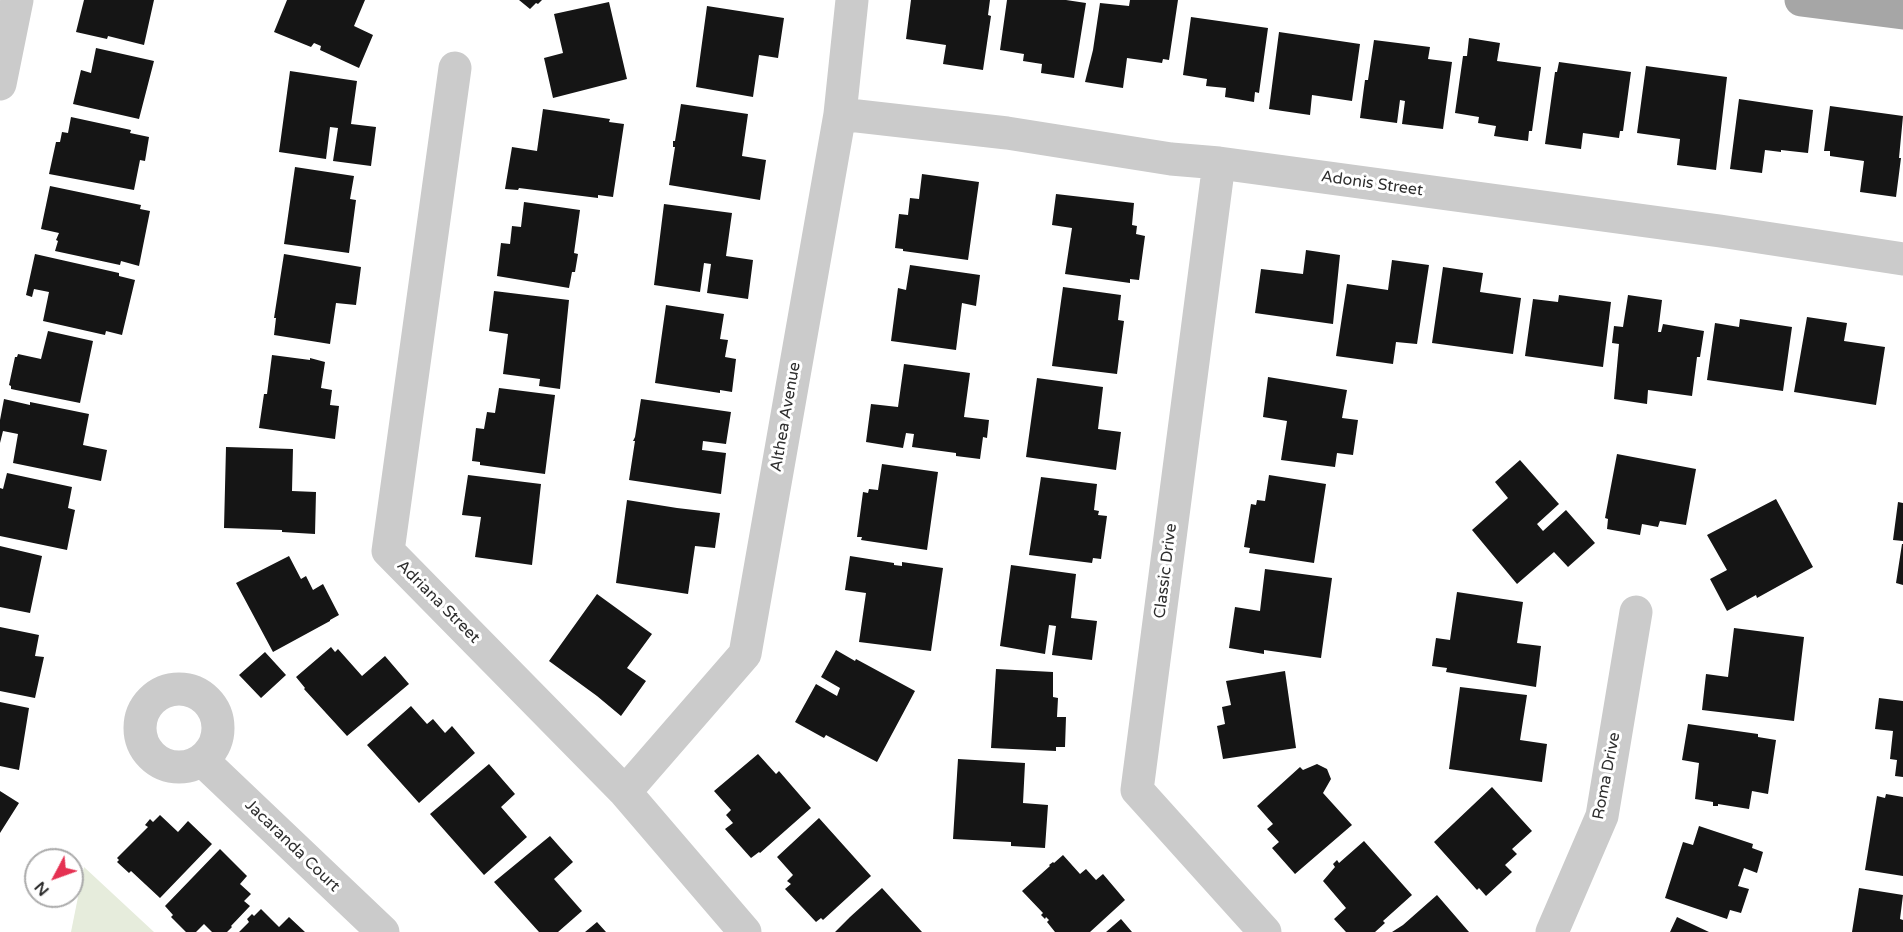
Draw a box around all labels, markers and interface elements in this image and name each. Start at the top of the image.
street label: Adonis Street [1320,167,1424,201]
street label: Althea Avenue [767,361,805,473]
street label: Classic Drive [1151,522,1181,620]
street label: Adriana Street [392,556,484,648]
street label: Roma Drive [1589,731,1625,821]
street label: Jacaranda Court [240,796,344,896]
north arrow [24,848,84,908]
text: N [30,877,54,900]

